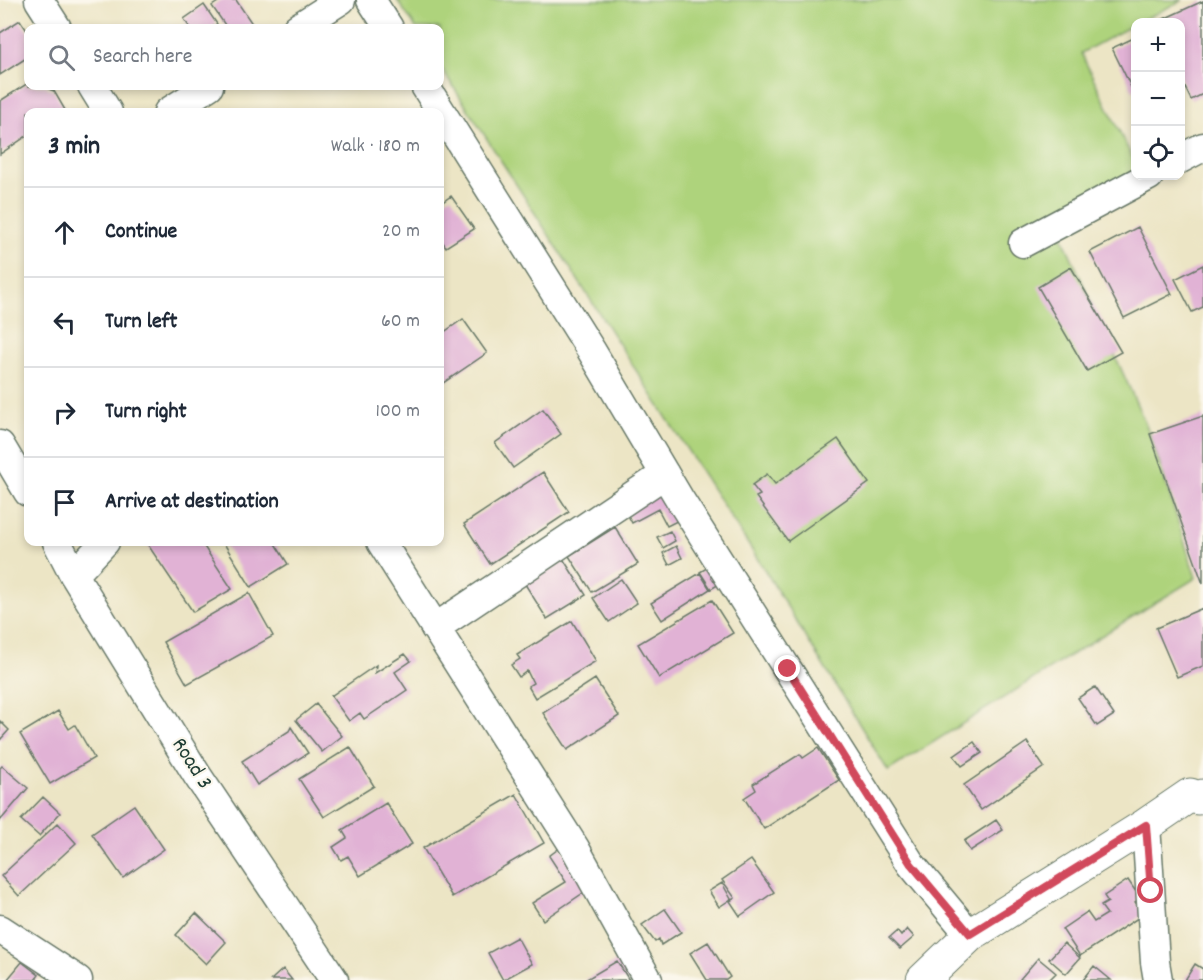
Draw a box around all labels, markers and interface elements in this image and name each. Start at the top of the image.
map controls [1131,18,1185,180]
button: + [1131,18,1185,72]
search box [24,24,444,90]
icon: search [45,41,78,74]
text: Search here [93,42,192,73]
button: − [1131,72,1185,126]
button: locate [1131,126,1185,180]
text: 3 min [48,129,100,166]
text: Walk · 180 m [331,133,420,161]
icon: ahead [48,216,81,249]
text: Continue [105,217,177,248]
text: 20 m [382,218,420,246]
icon: left [48,306,81,339]
text: Turn left [105,307,177,338]
text: 60 m [381,308,420,336]
icon: right [48,396,81,429]
text: Turn right [105,397,187,428]
text: 100 m [376,398,420,426]
icon: arrive [48,486,81,519]
text: Arrive at destination [105,487,279,518]
route end [774,655,800,681]
street label: Road 3 [163,732,219,796]
route start [1137,877,1163,903]

